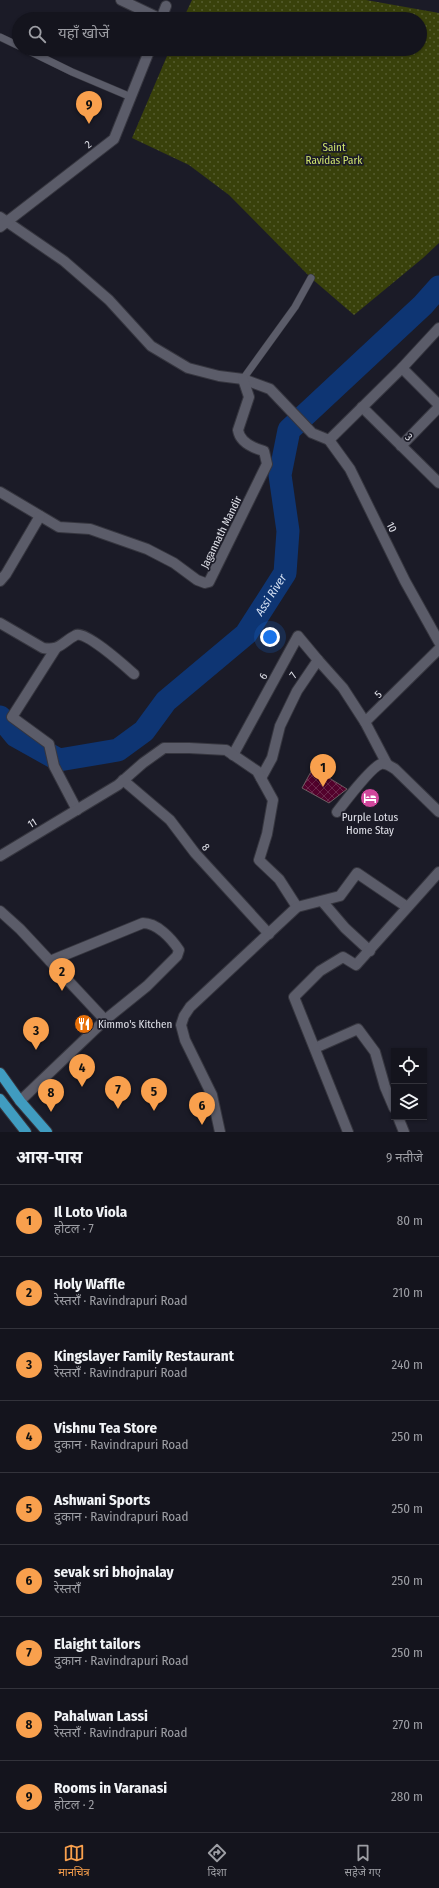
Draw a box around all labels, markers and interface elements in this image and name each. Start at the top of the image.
search box [12,12,427,56]
icon: search [26,23,48,45]
text: यहाँ खोजें [58,24,109,42]
pin: 9 [76,91,102,124]
street label: 2 [82,138,94,151]
park label: Saint Ravidas Park [306,141,363,167]
street label: 3 [402,431,415,444]
street label: Jagannath Mandir [198,494,245,571]
street label: 10 [384,520,400,535]
water label: Assi River [252,571,290,619]
your location [260,627,280,647]
street label: 7 [287,669,300,681]
street label: 6 [256,670,271,682]
street label: 5 [372,688,385,701]
pin: 1 [310,754,336,787]
hotel icon: Purple Lotus Home Stay [359,787,381,809]
place label: Purple Lotus Home Stay [342,811,398,837]
street label: 11 [25,816,39,831]
street label: 8 [199,841,213,854]
pin: 2 [49,958,75,991]
restaurant icon: Kimmo's Kitchen [73,1013,95,1035]
pin: 3 [23,1017,49,1050]
place label: Kimmo's Kitchen [98,1018,172,1031]
map controls [391,1048,427,1120]
button: locate [391,1048,427,1084]
pin: 4 [69,1054,95,1087]
pin: 7 [105,1076,131,1109]
pin: 5 [141,1078,167,1111]
pin: 8 [38,1079,64,1112]
button: layers [391,1084,427,1120]
pin: 6 [189,1092,215,1125]
text: आस-पास [16,1147,82,1168]
text: 9 नतीजे [386,1150,423,1165]
text: Il Loto Viola [54,1203,127,1221]
text: 1 [26,1213,32,1228]
text: 80 m [397,1213,423,1228]
text: होटल · 7 [54,1221,94,1236]
text: Holy Waffle [54,1275,125,1293]
text: 2 [26,1285,32,1300]
text: 210 m [393,1285,423,1300]
text: रेस्तराँ · Ravindrapuri Road [54,1293,187,1308]
text: Kingslayer Family Restaurant [54,1347,234,1365]
text: 3 [26,1357,32,1372]
text: 240 m [391,1357,423,1372]
text: रेस्तराँ · Ravindrapuri Road [54,1365,187,1380]
text: Vishnu Tea Store [54,1419,157,1437]
text: 4 [26,1429,32,1444]
text: 250 m [391,1429,423,1444]
text: दुकान · Ravindrapuri Road [54,1437,188,1452]
text: Ashwani Sports [54,1491,150,1509]
text: 5 [26,1501,32,1516]
text: 250 m [391,1501,423,1516]
text: दुकान · Ravindrapuri Road [54,1509,188,1524]
text: sevak sri bhojnalay [54,1563,174,1581]
text: 6 [26,1573,32,1588]
text: 250 m [391,1573,423,1588]
text: रेस्तराँ [54,1581,80,1596]
text: Elaight tailors [54,1635,140,1653]
text: 7 [26,1645,32,1660]
text: 250 m [391,1645,423,1660]
text: दुकान · Ravindrapuri Road [54,1653,188,1668]
text: Pahalwan Lassi [54,1707,148,1725]
text: 8 [26,1717,32,1732]
text: 270 m [392,1717,423,1732]
text: रेस्तराँ · Ravindrapuri Road [54,1725,187,1740]
text: Rooms in Varanasi [54,1779,167,1797]
text: 9 [26,1789,32,1804]
text: 280 m [391,1789,423,1804]
text: होटल · 2 [54,1797,94,1812]
tab: मानचित्र [58,1842,90,1880]
tab: दिशा [206,1842,228,1880]
tab: सहेजे गए [344,1842,381,1880]

